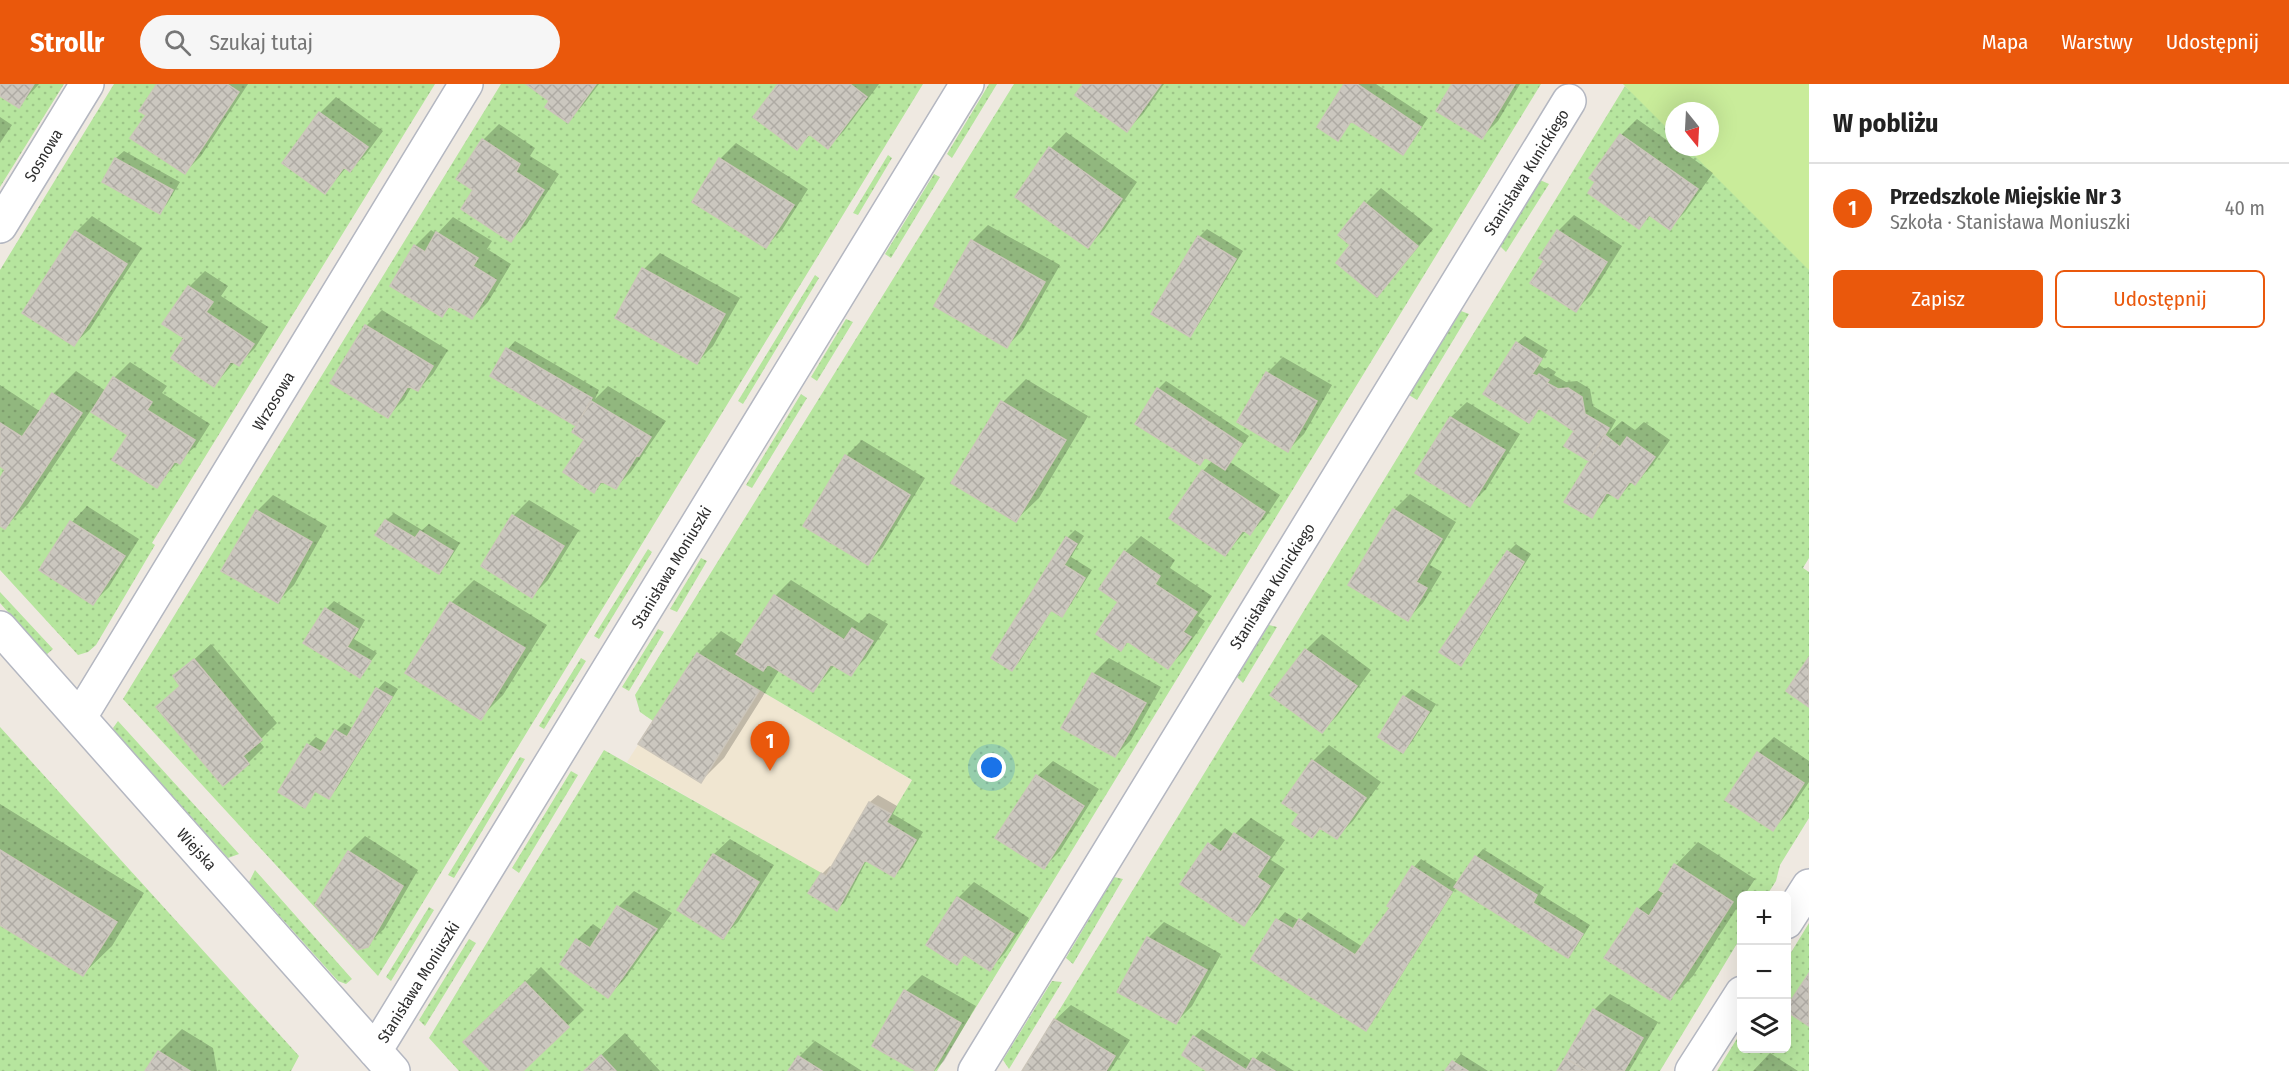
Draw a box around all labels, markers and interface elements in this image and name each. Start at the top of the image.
search box [140,15,560,69]
text: Strollr [30,26,104,59]
icon: search [161,26,194,59]
text: Szukaj tutaj [209,29,313,56]
text: Mapa [1982,29,2028,55]
text: Warstwy [2061,29,2133,55]
text: Udostępnij [2166,29,2259,55]
north arrow [1665,102,1719,156]
street label: Stanisława Kunickiego [1480,106,1573,239]
text: W pobliżu [1833,108,1939,139]
street label: Sosnowa [20,125,67,185]
text: Przedszkole Miejskie Nr 3 [1890,183,2122,210]
text: 1 [1848,196,1857,220]
text: 40 m [2225,196,2265,220]
text: Szkoła · Stanisława Moniuszki [1890,210,2131,234]
button: Zapisz [1833,270,2043,328]
button: Udostępnij [2055,270,2265,328]
street label: Wrzosowa [248,368,298,434]
street label: Stanisława Moniuszki [627,503,715,632]
street label: Stanisława Kunickiego [1226,520,1319,653]
pin: 1 [750,722,790,771]
your location [977,753,1006,782]
street label: Wiejska [173,824,220,874]
map controls [1737,891,1791,1053]
button: + [1737,891,1791,945]
street label: Stanisława Moniuszki [373,918,463,1046]
button: − [1737,945,1791,999]
button: layers [1737,999,1791,1053]

